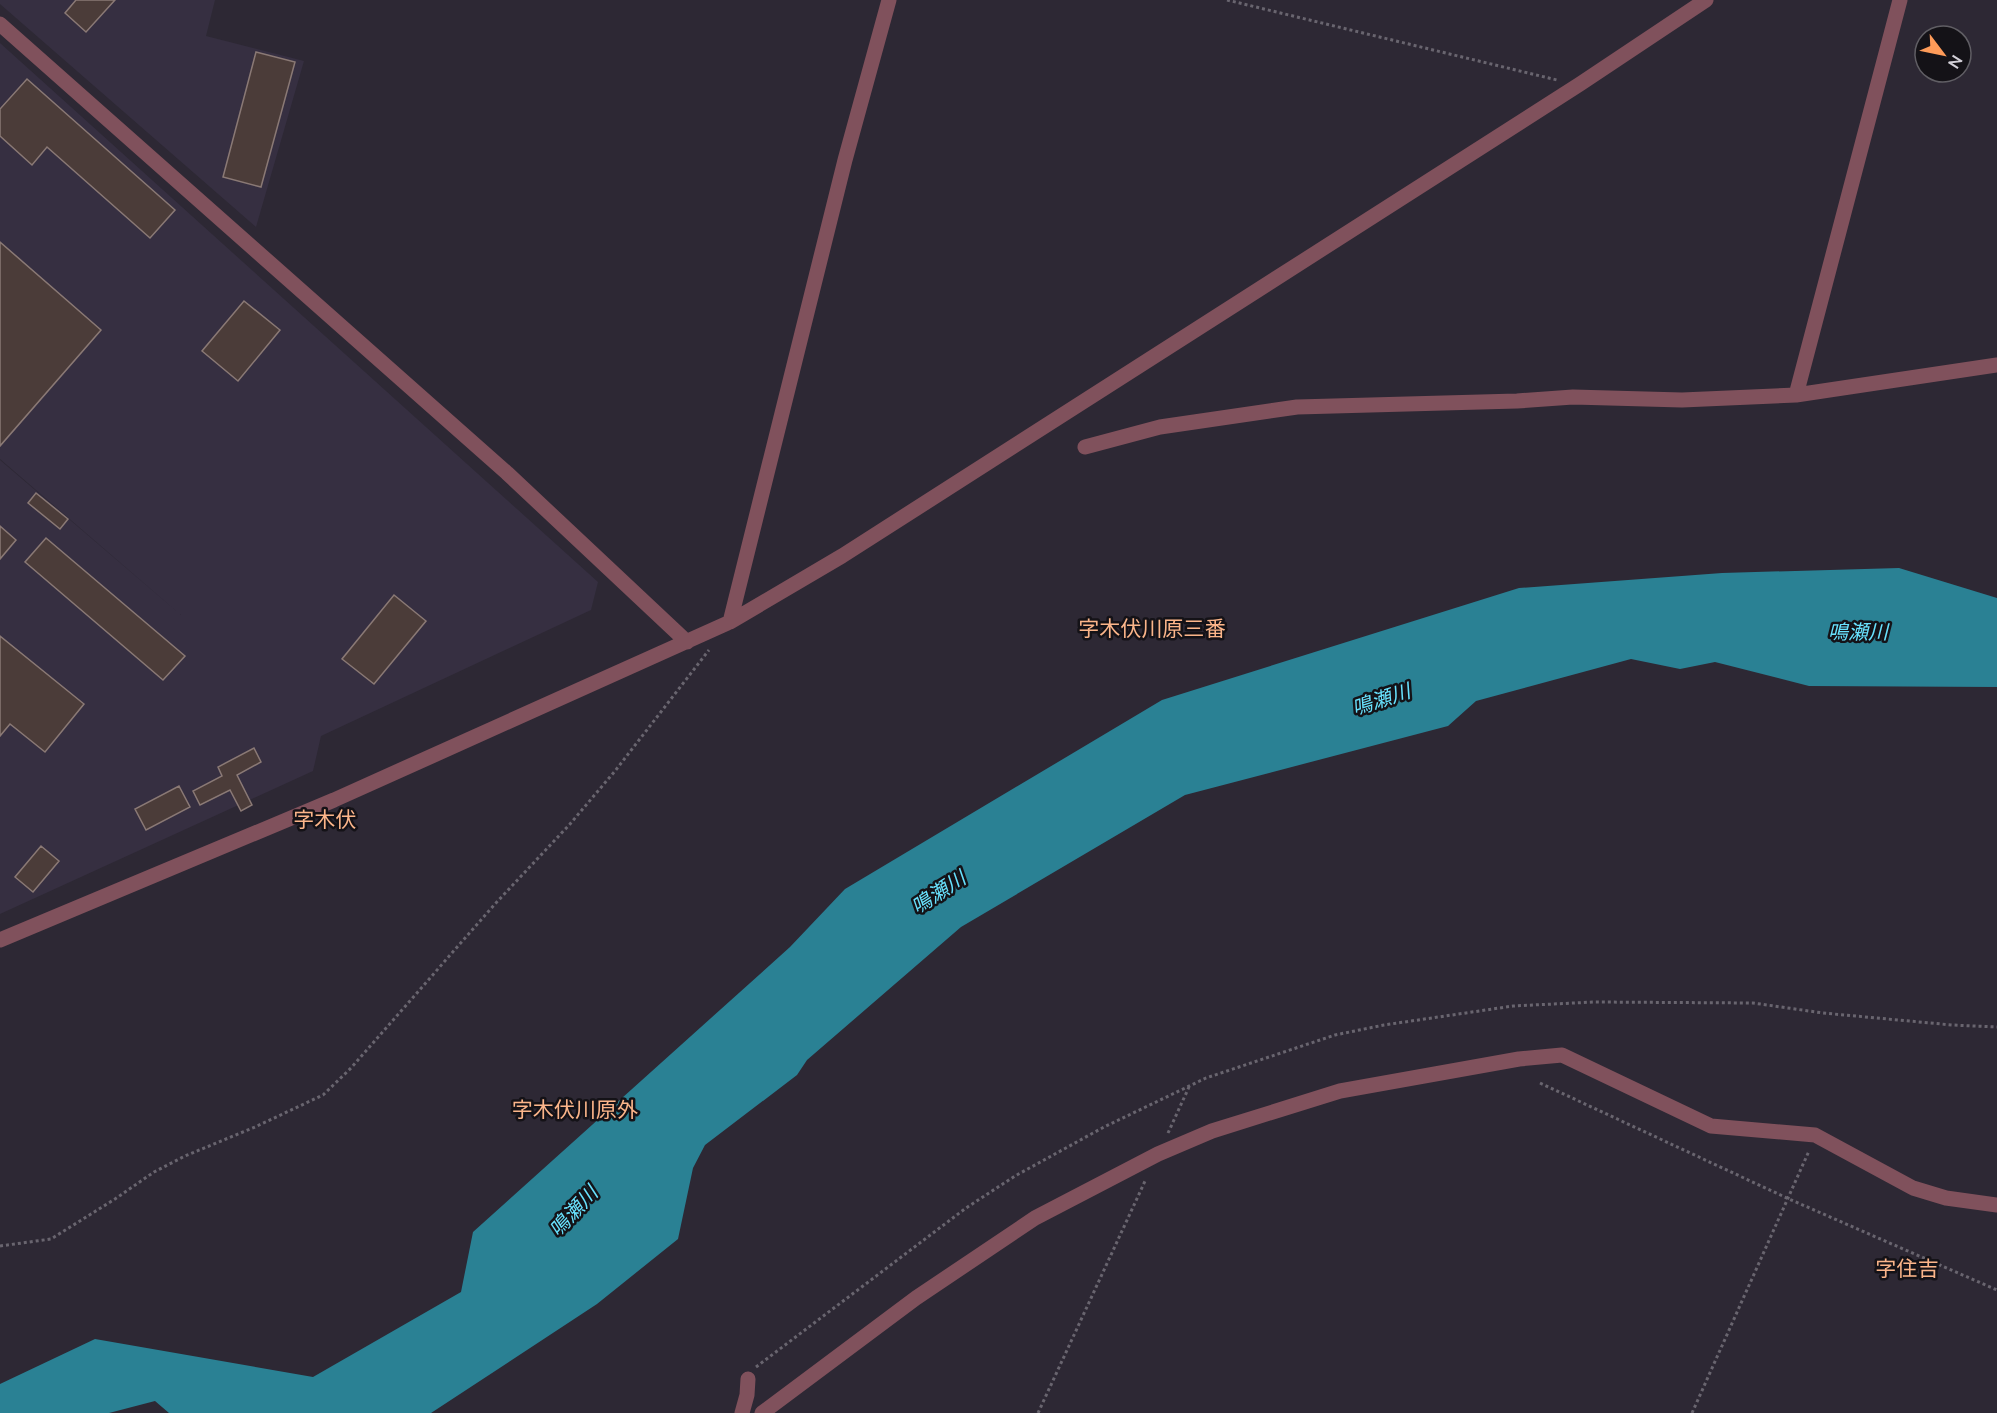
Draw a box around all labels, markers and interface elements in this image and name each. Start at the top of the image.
north arrow [1913,24,1973,84]
text: N [1944,52,1967,72]
district label: 字木伏川原三番 [1079,615,1226,641]
water label: 鳴瀬川 [1828,619,1890,644]
water label: 鳴瀬川 [1349,677,1415,720]
district label: 字木伏 [294,806,357,832]
water label: 鳴瀬川 [906,864,972,919]
district label: 字木伏川原外 [512,1096,638,1122]
water label: 鳴瀬川 [543,1179,604,1241]
district label: 字住吉 [1876,1255,1939,1281]

